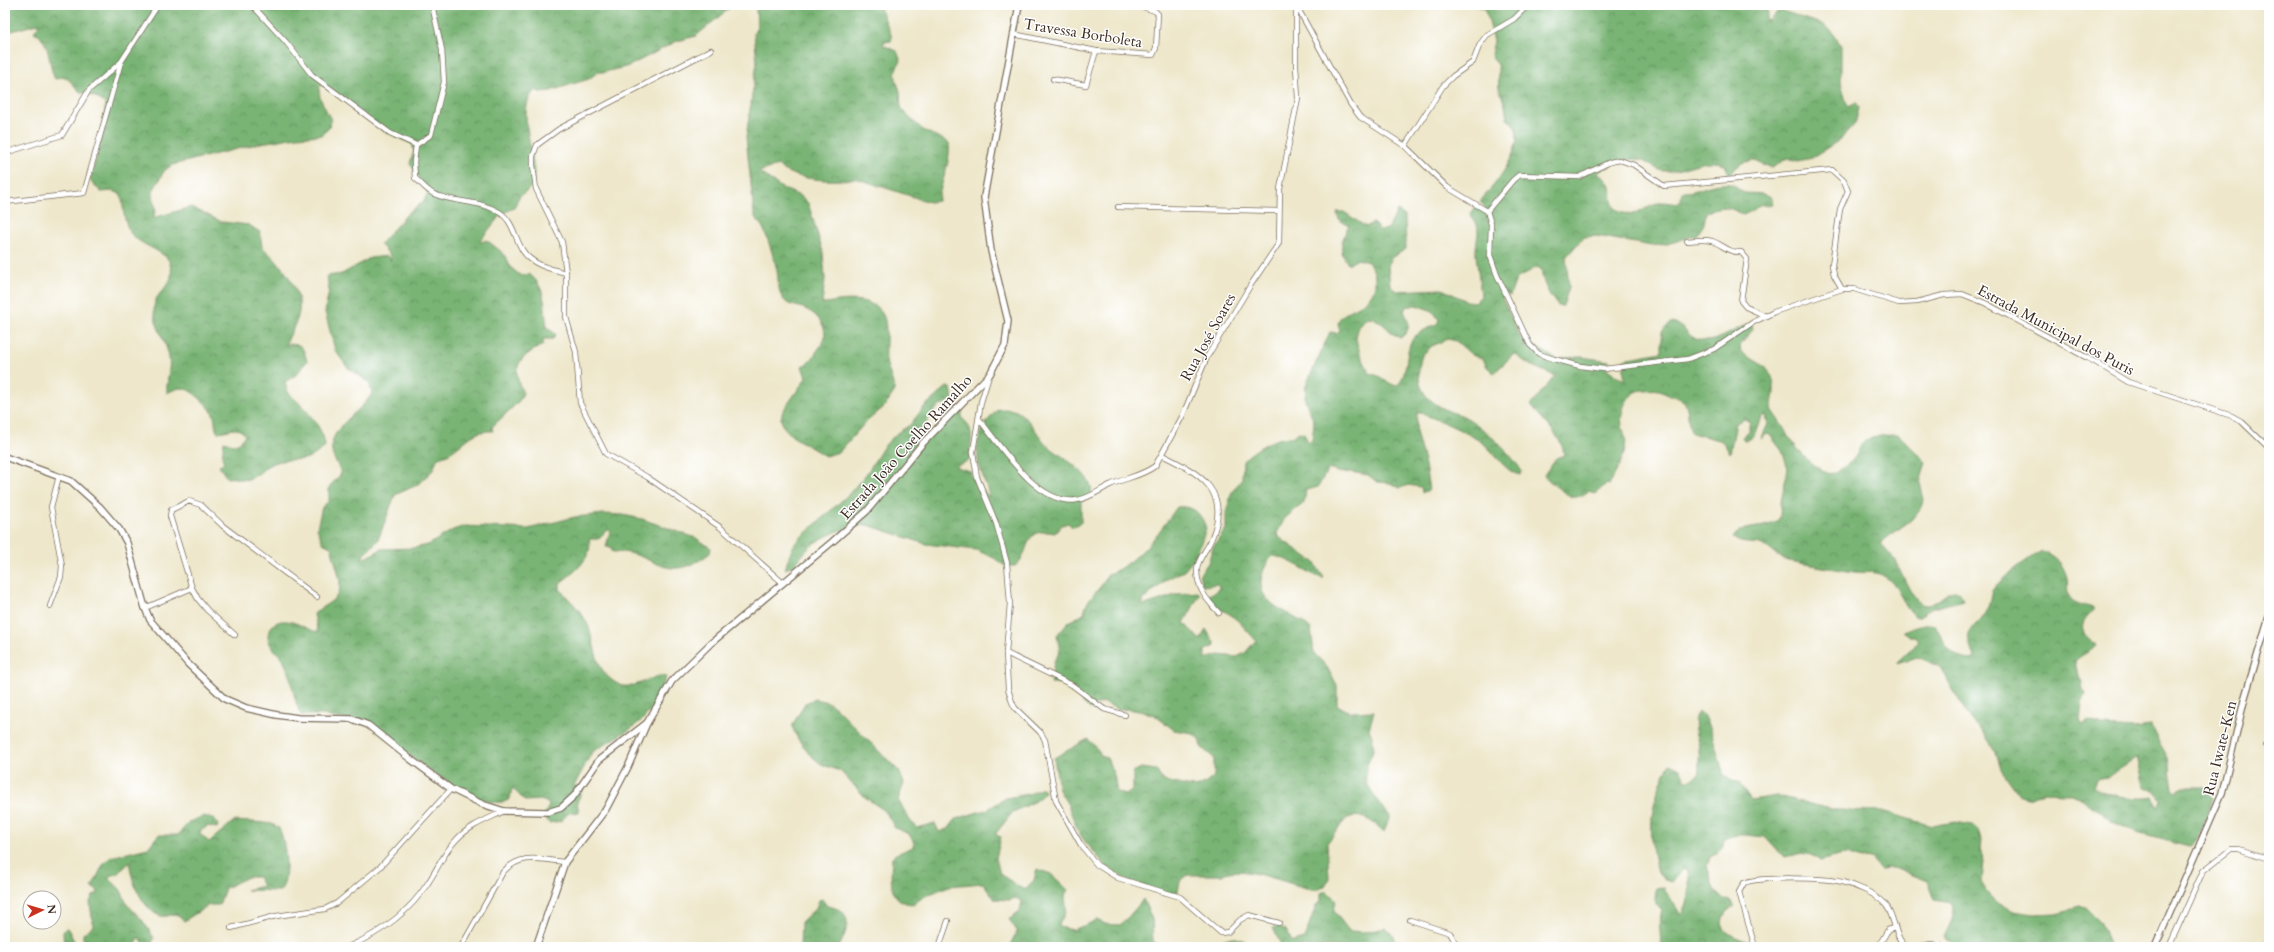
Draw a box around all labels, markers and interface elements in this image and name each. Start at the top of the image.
street label: Travessa Borboleta [1022,14,1144,52]
street label: Estrada Municipal dos Puris [1974,280,2138,380]
street label: Rua José Soares [1176,289,1240,385]
street label: Estrada João Coelho Ramalho [836,370,976,524]
street label: Rua Iwate-Ken [2199,698,2242,798]
north arrow [22,890,62,930]
text: N [44,904,59,915]

